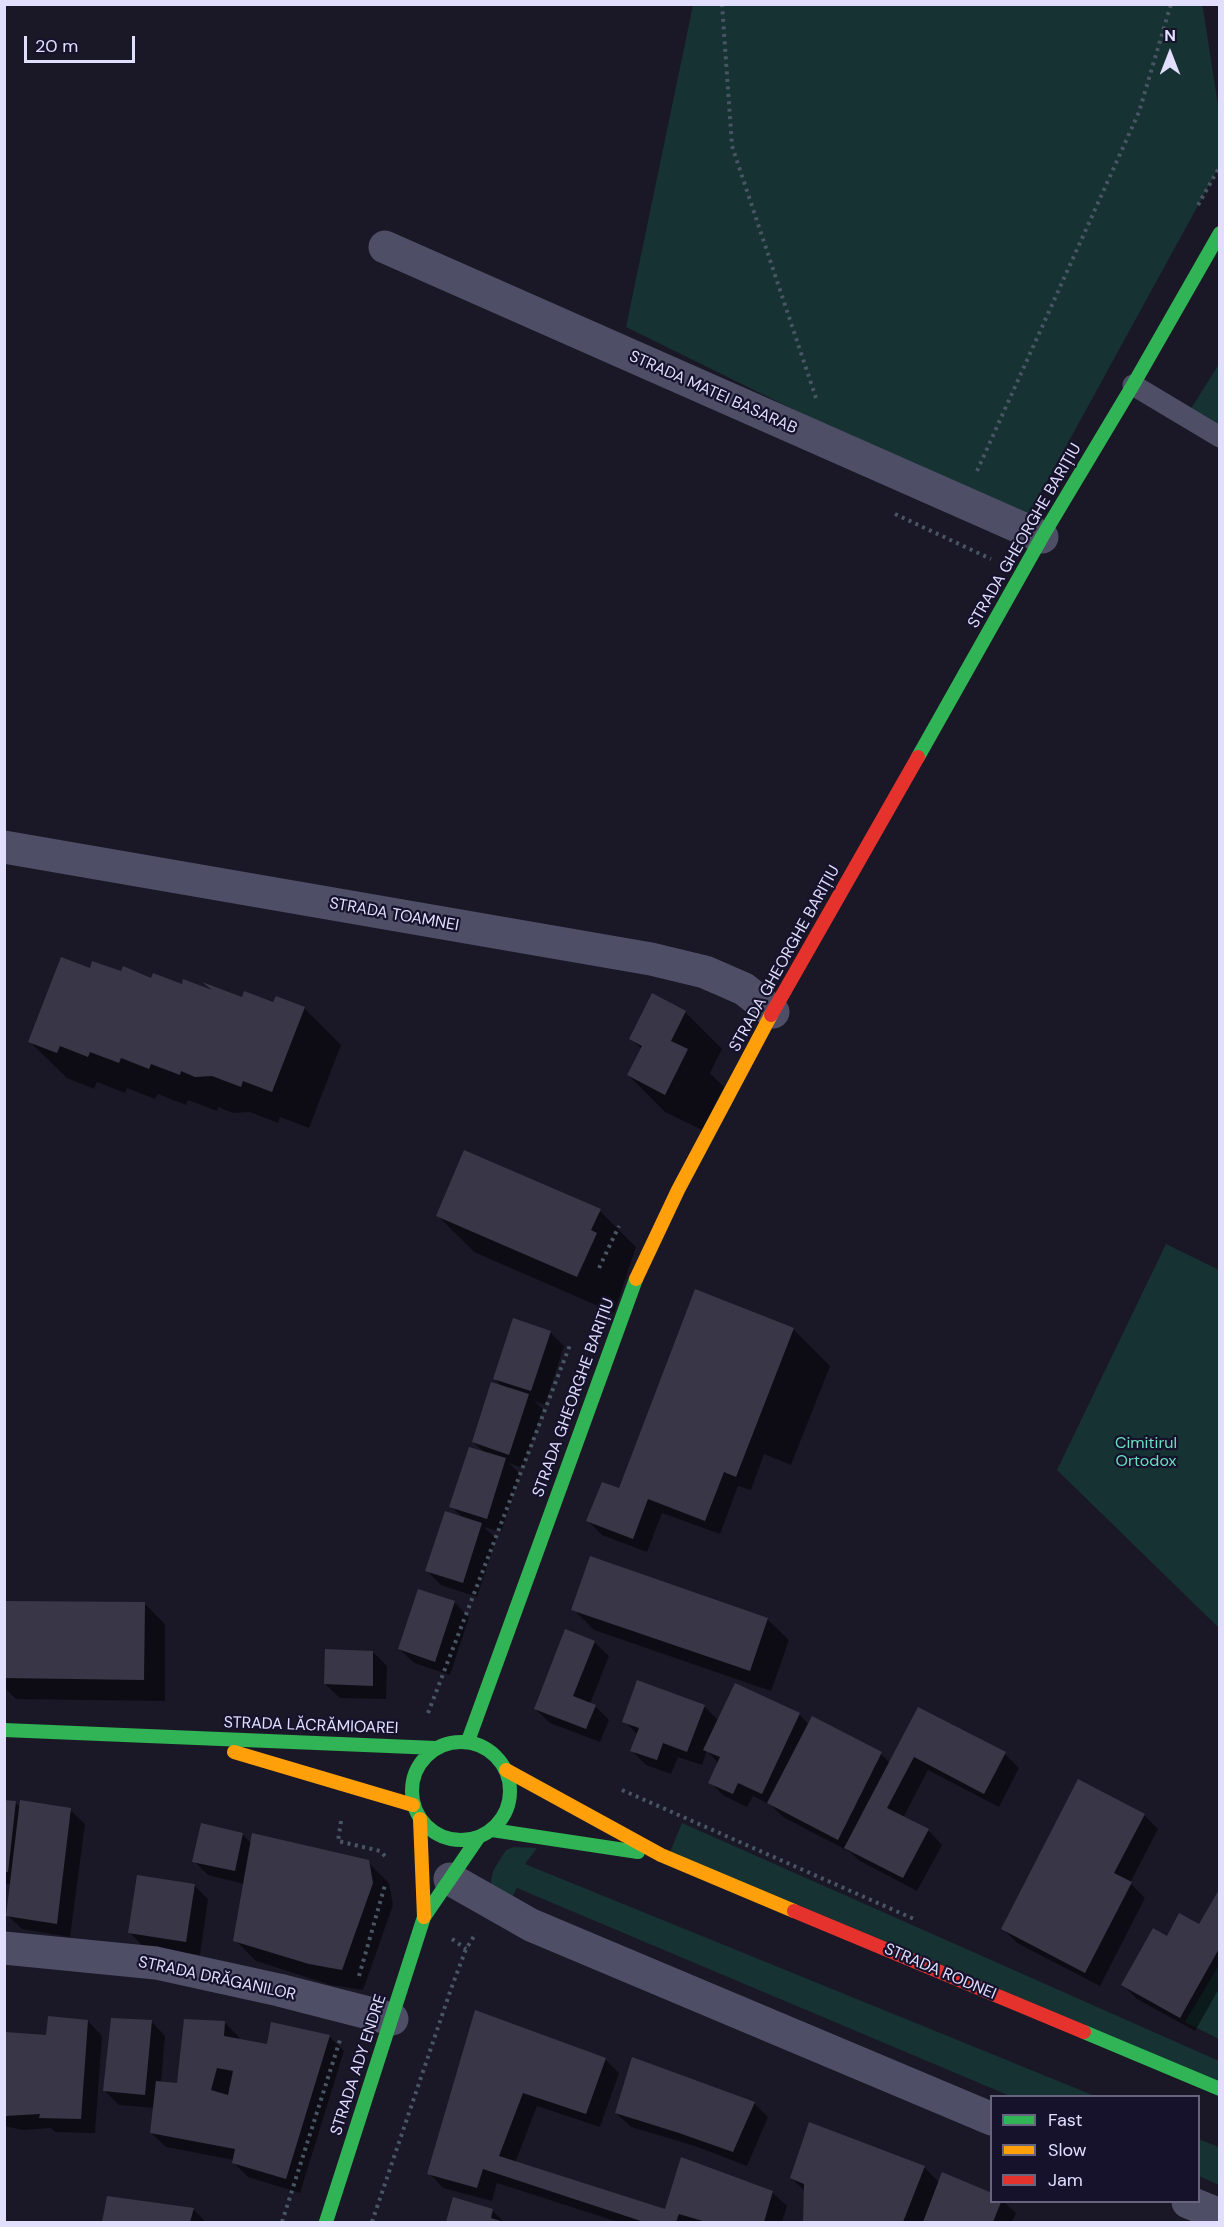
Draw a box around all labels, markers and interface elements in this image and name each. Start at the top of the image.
scale bar [27,24,138,62]
north arrow [1140,24,1200,84]
text: N [1164,25,1176,46]
text: 20 m [35,34,78,58]
street label: STRADA MATEI BASARAB [626,347,800,439]
street label: STRADA GHEORGHE BARIȚIU [964,440,1086,632]
street label: STRADA GHEORGHE BARIȚIU [726,863,844,1055]
street label: STRADA TOAMNEI [328,894,460,936]
street label: STRADA GHEORGHE BARIȚIU [529,1296,619,1500]
park label: Cimitirul Ortodox [1115,1434,1177,1472]
street label: STRADA LĂCRĂMIOAREI [223,1713,399,1739]
street label: STRADA RODNEI [881,1940,999,2004]
street label: STRADA DRĂGANILOR [136,1953,298,2005]
street label: STRADA ADY ENDRE [327,1992,391,2138]
legend [990,2095,1200,2203]
text: Fast [1048,2108,1083,2132]
text: Slow [1048,2138,1087,2162]
text: Jam [1048,2168,1083,2192]

